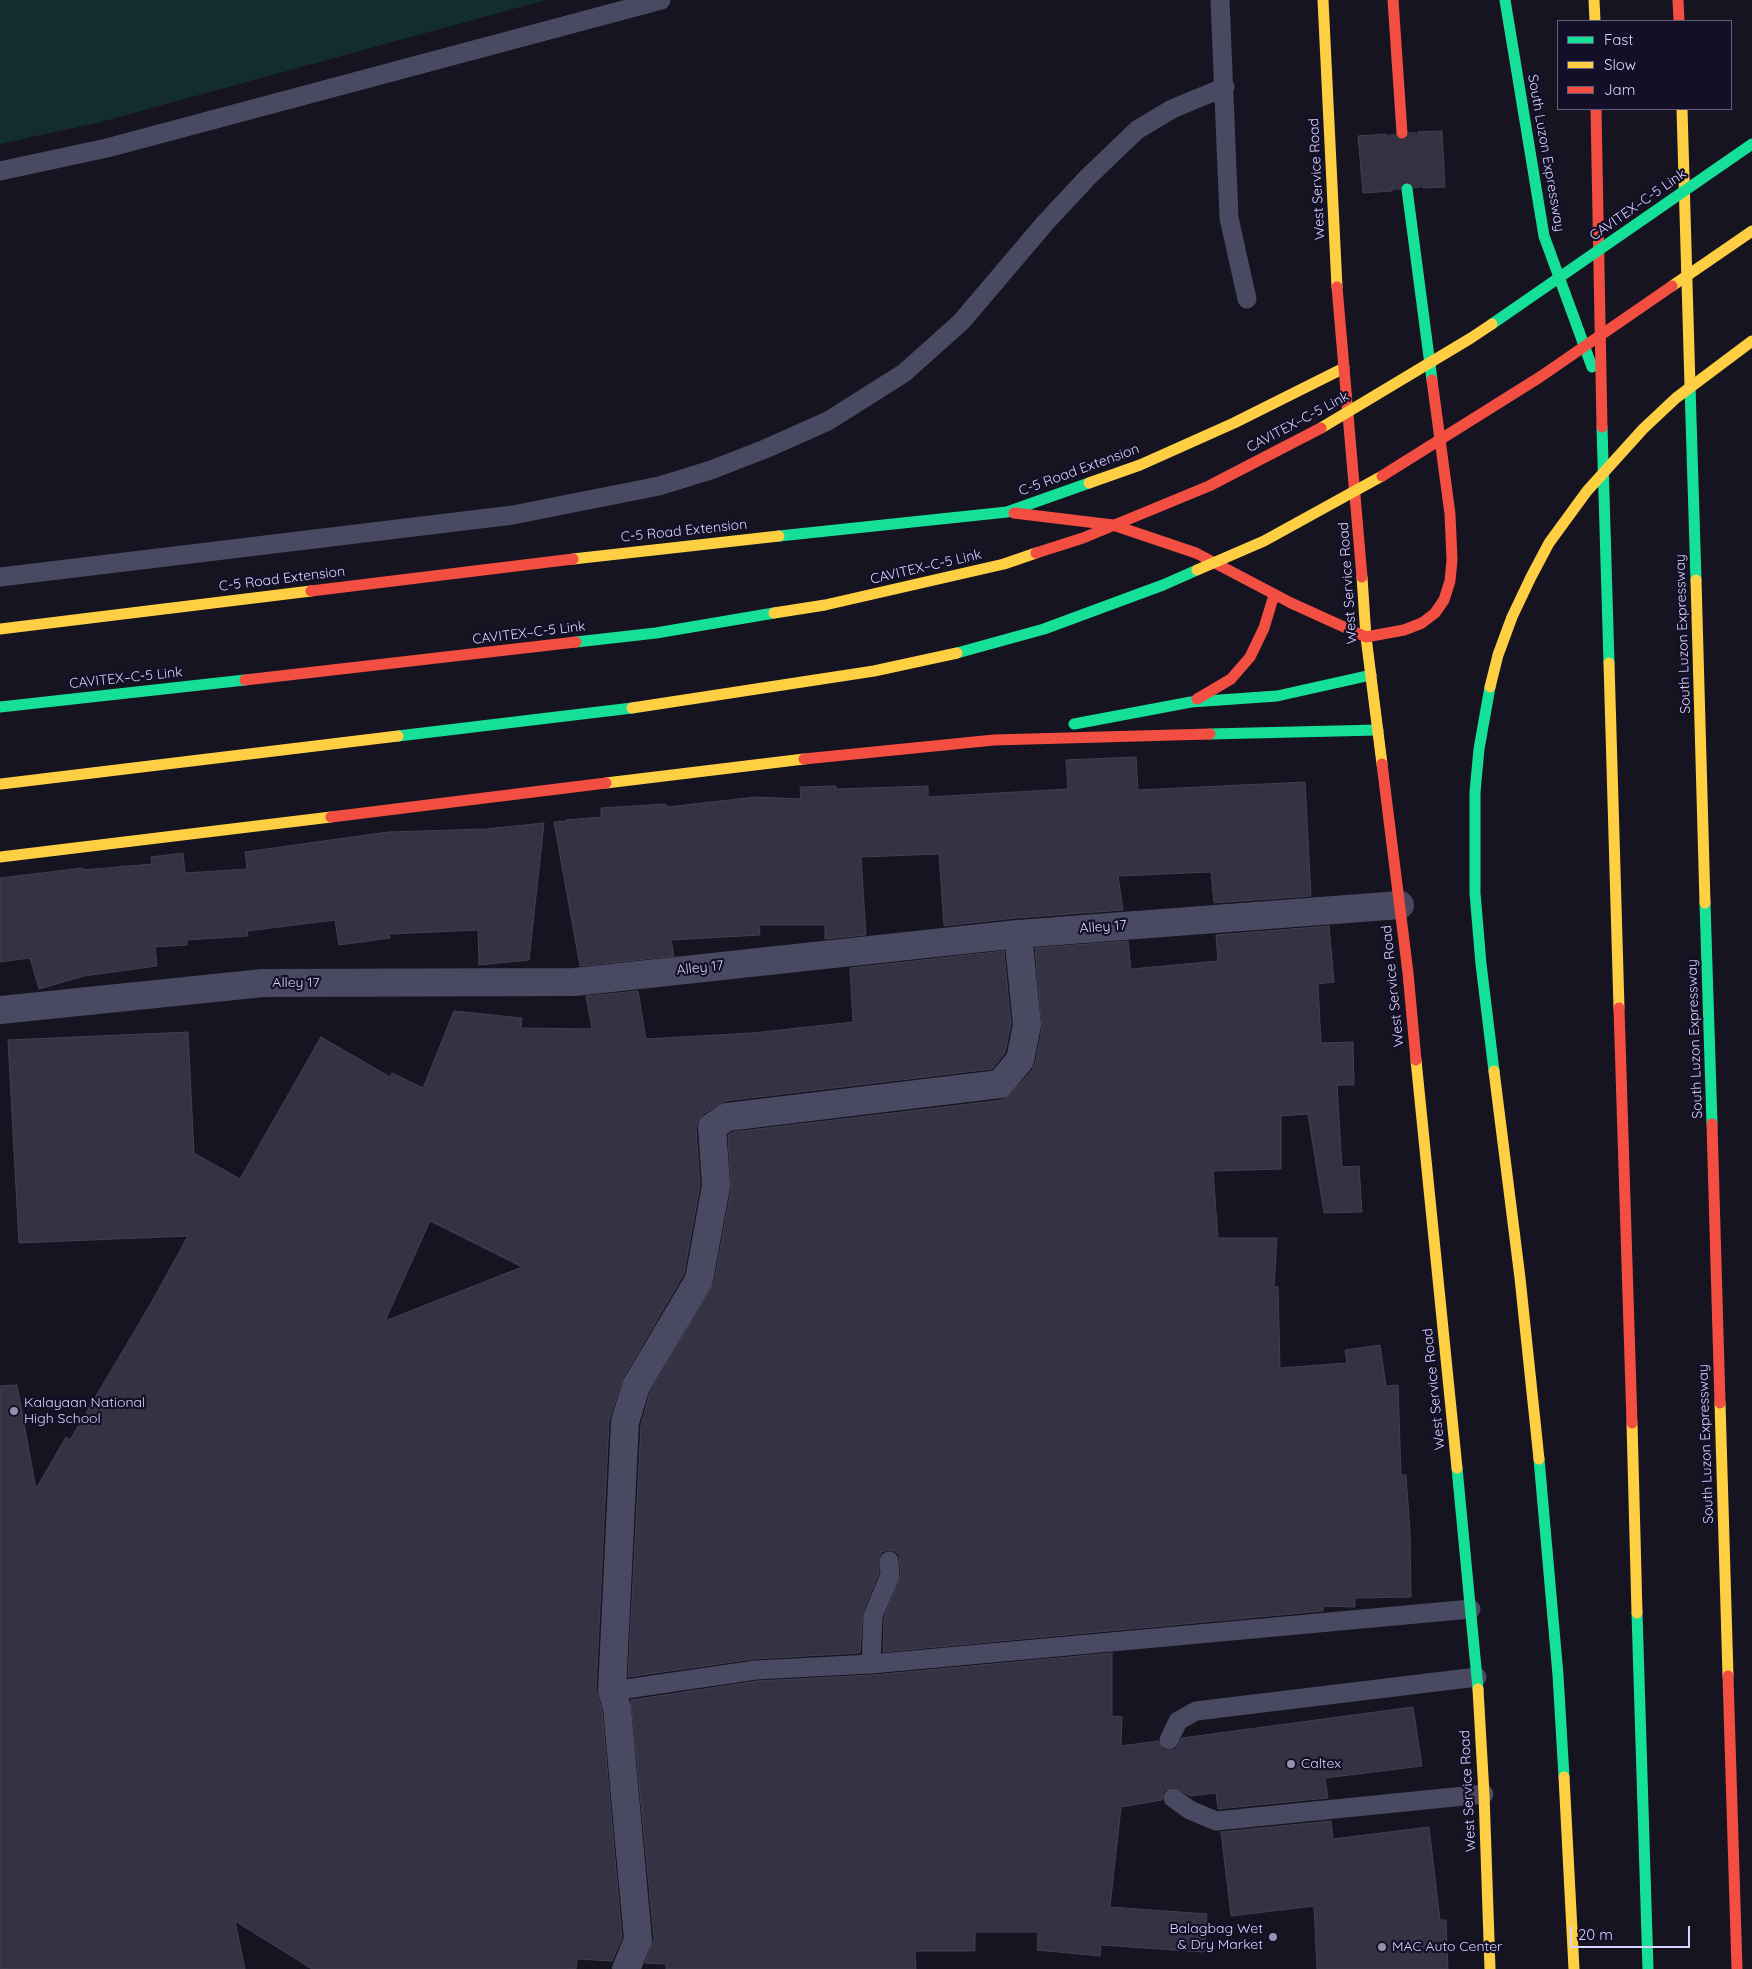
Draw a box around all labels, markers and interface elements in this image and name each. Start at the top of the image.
legend [1557,20,1732,110]
text: Fast [1604,30,1633,49]
text: Slow [1604,55,1636,74]
street label: South Luzon Expressway [1524,73,1568,233]
text: Jam [1604,80,1635,99]
street label: West Service Road [1305,117,1329,241]
street label: CAVITEX–C-5 Link [1587,165,1689,245]
street label: CAVITEX–C-5 Link [1244,388,1352,456]
street label: C-5 Road Extension [1017,440,1141,500]
street label: C-5 Road Extension [620,516,748,546]
street label: West Service Road [1335,521,1361,645]
street label: CAVITEX–C-5 Link [869,546,983,588]
street label: South Luzon Expressway [1672,554,1694,714]
street label: C-5 Road Extension [218,563,346,595]
street label: CAVITEX–C-5 Link [471,618,587,648]
street label: CAVITEX–C-5 Link [69,664,183,692]
street label: Alley 17 [1079,917,1127,937]
street label: West Service Road [1378,924,1408,1048]
street label: Alley 17 [676,957,724,979]
street label: South Luzon Expressway [1684,959,1706,1119]
street label: Alley 17 [272,975,320,991]
street label: West Service Road [1419,1327,1449,1451]
street label: South Luzon Expressway [1695,1364,1717,1524]
place label: Kalayaan National High School [24,1395,145,1428]
marker: Kalayaan National High School [8,1405,20,1417]
street label: West Service Road [1456,1729,1480,1853]
place label: Caltex [1301,1756,1341,1772]
marker: Caltex [1285,1758,1297,1770]
scale bar [1572,1916,1692,1948]
place label: Balagbag Wet & Dry Market [1169,1921,1263,1954]
text: 20 m [1578,1925,1613,1944]
marker: Balagbag Wet & Dry Market [1267,1931,1279,1943]
place label: MAC Auto Center [1392,1939,1502,1955]
marker: MAC Auto Center [1376,1941,1388,1953]

